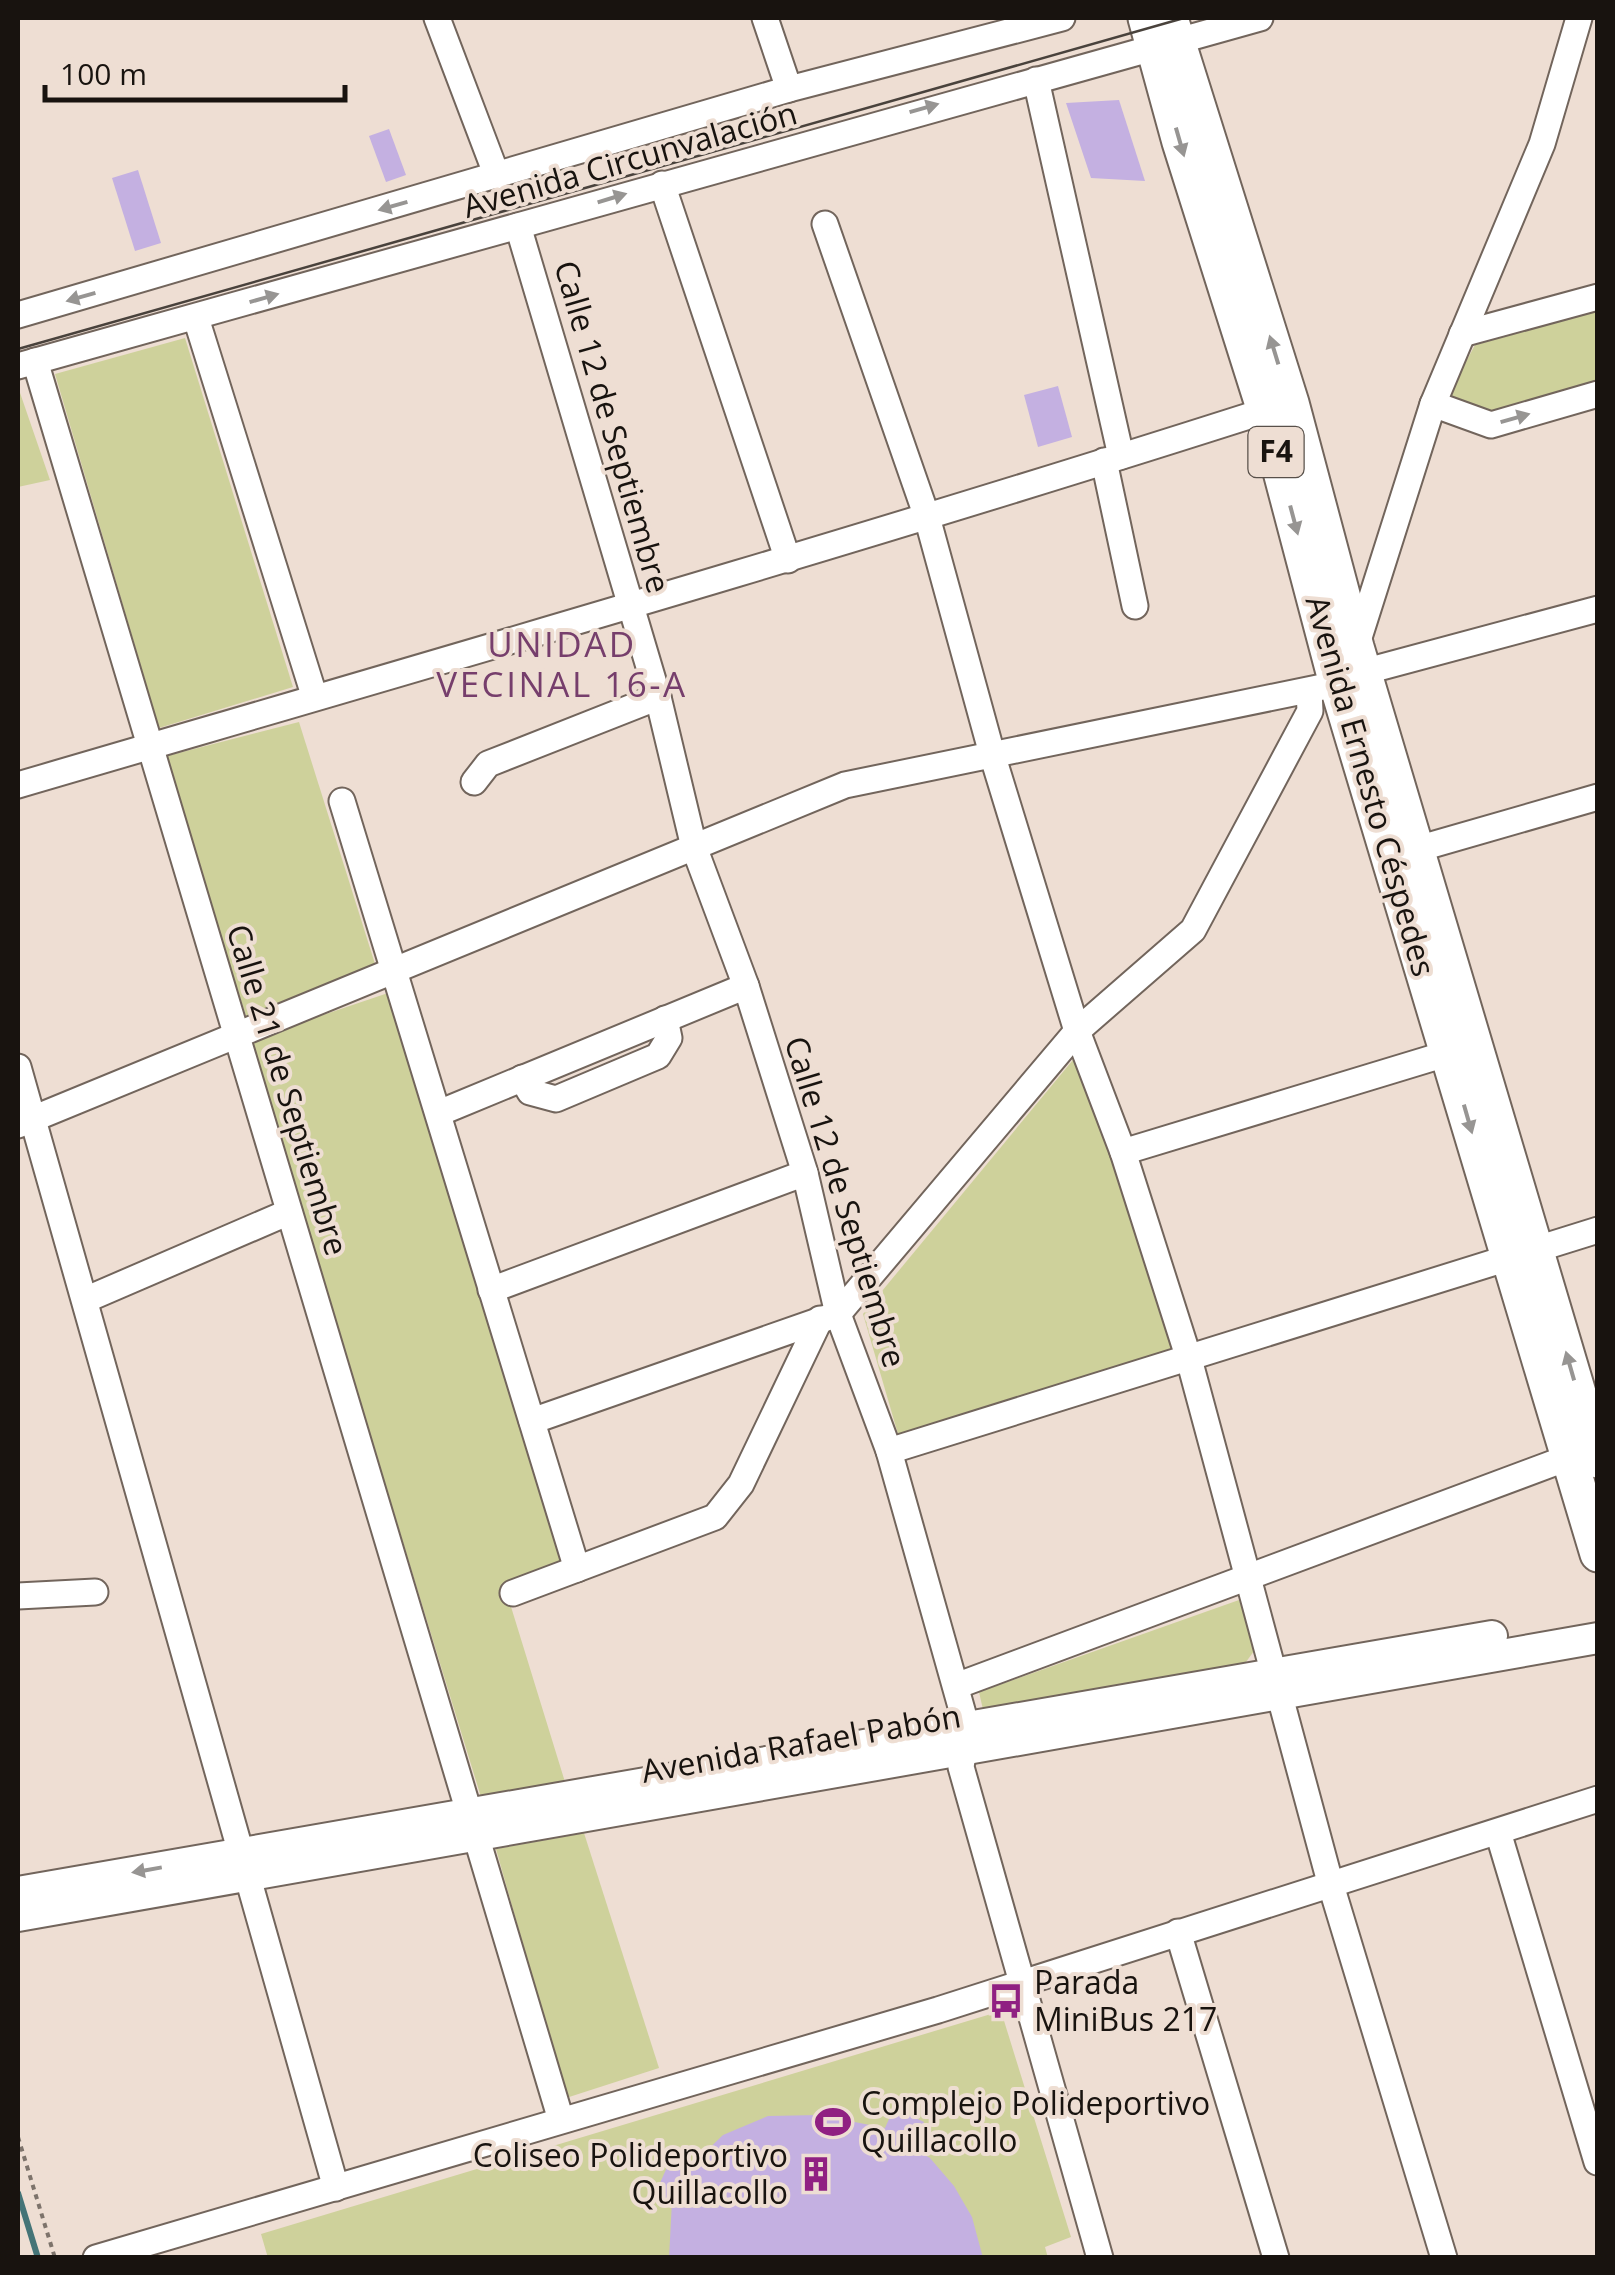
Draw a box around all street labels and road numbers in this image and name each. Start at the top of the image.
street label: Avenida Circunvalación [458,90,802,227]
street label: Calle 12 de Septiembre [545,255,682,598]
road number: F4 [1248,427,1304,477]
street label: Avenida Ernesto Céspedes [1296,590,1446,981]
street label: Calle 21 de Septiembre [218,919,359,1260]
street label: Calle 12 de Septiembre [776,1031,917,1372]
street label: Avenida Rafael Pabón [638,1693,964,1792]

